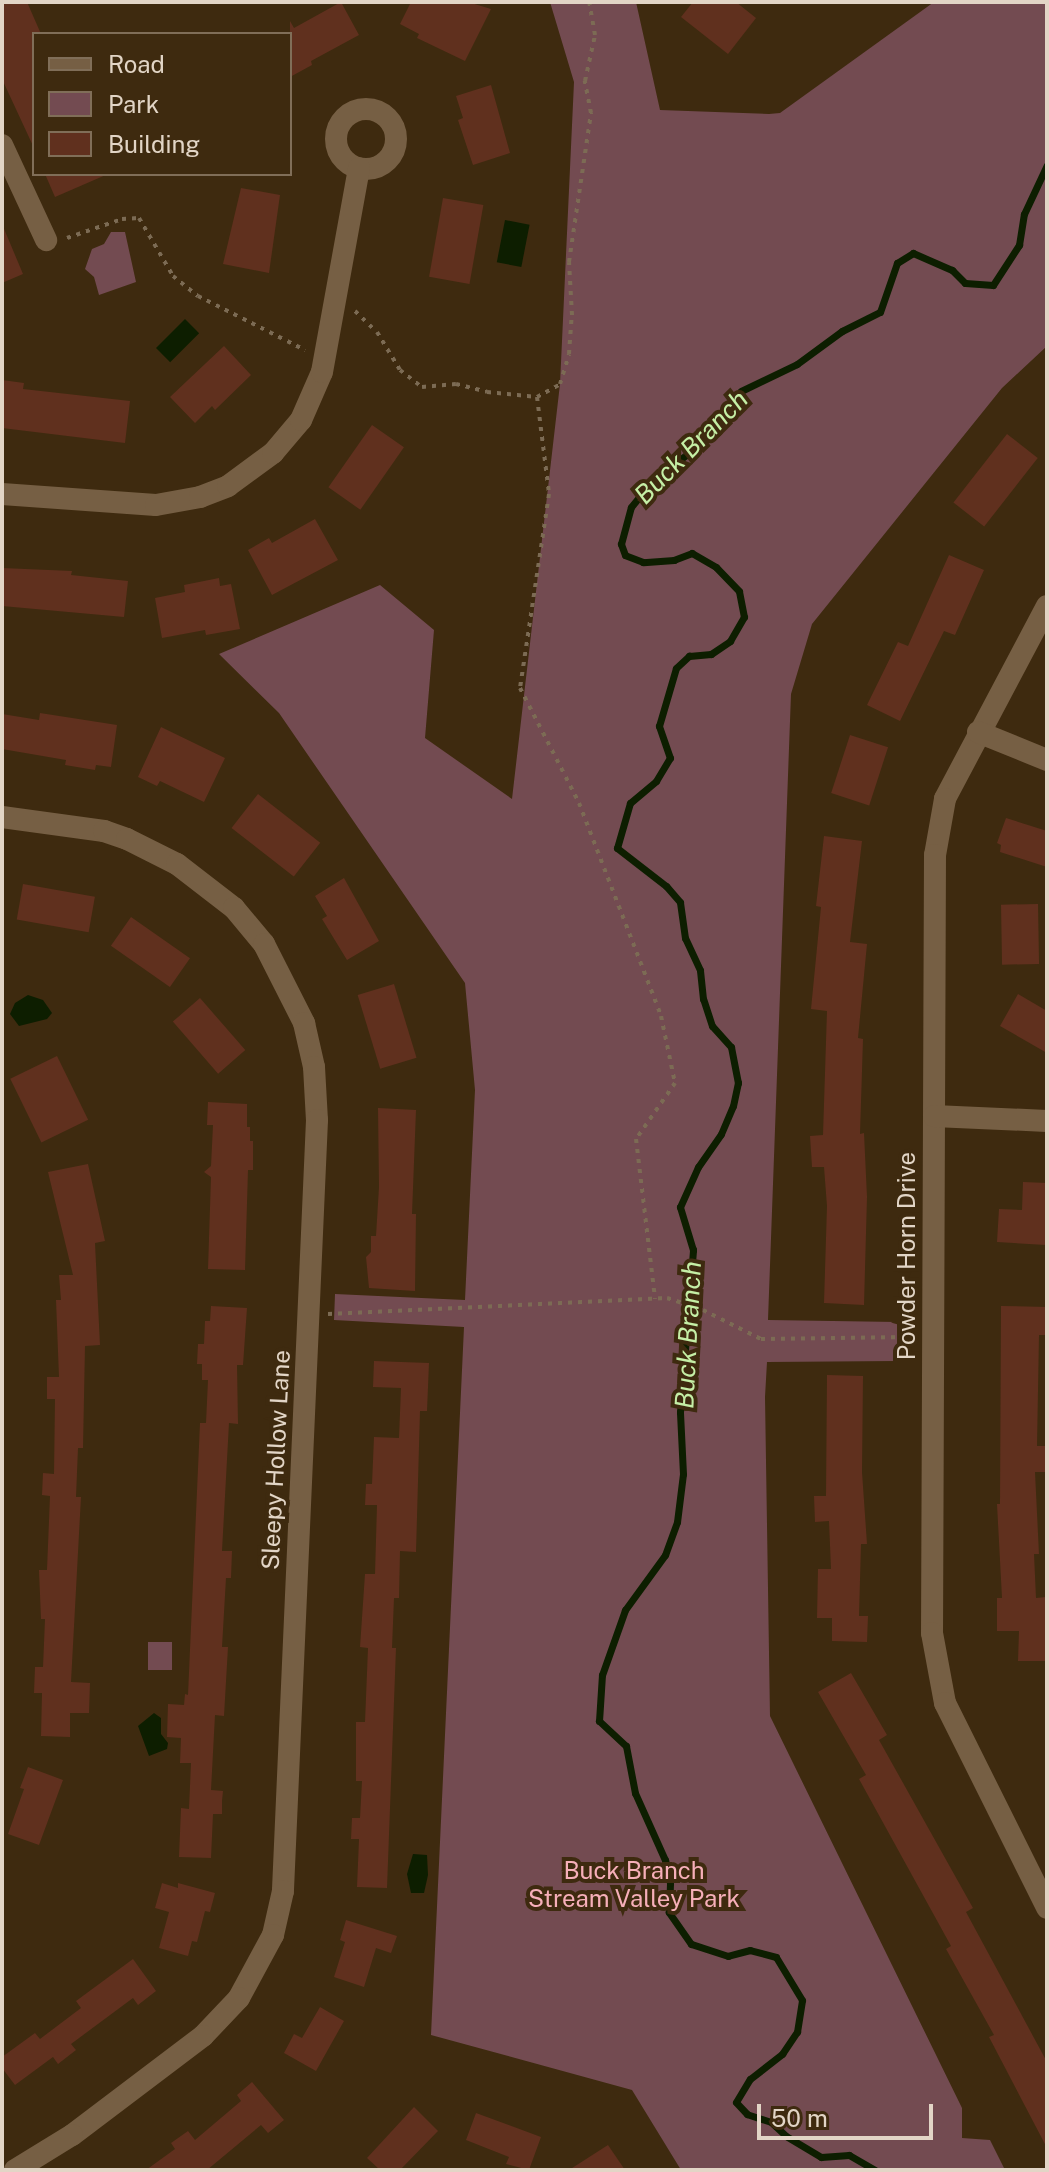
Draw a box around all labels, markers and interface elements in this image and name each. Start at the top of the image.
legend [32,32,292,176]
text: Road [108,50,165,78]
text: Park [108,90,159,118]
text: Building [108,130,200,158]
water label: Buck Branch [628,384,754,510]
street label: Powder Horn Drive [893,1152,921,1360]
water label: Buck Branch [669,1260,707,1410]
street label: Sleepy Hollow Lane [256,1349,296,1571]
park label: Buck Branch Stream Valley Park [528,1857,740,1913]
scale bar [761,2088,937,2138]
text: 50 m [771,2104,828,2132]

